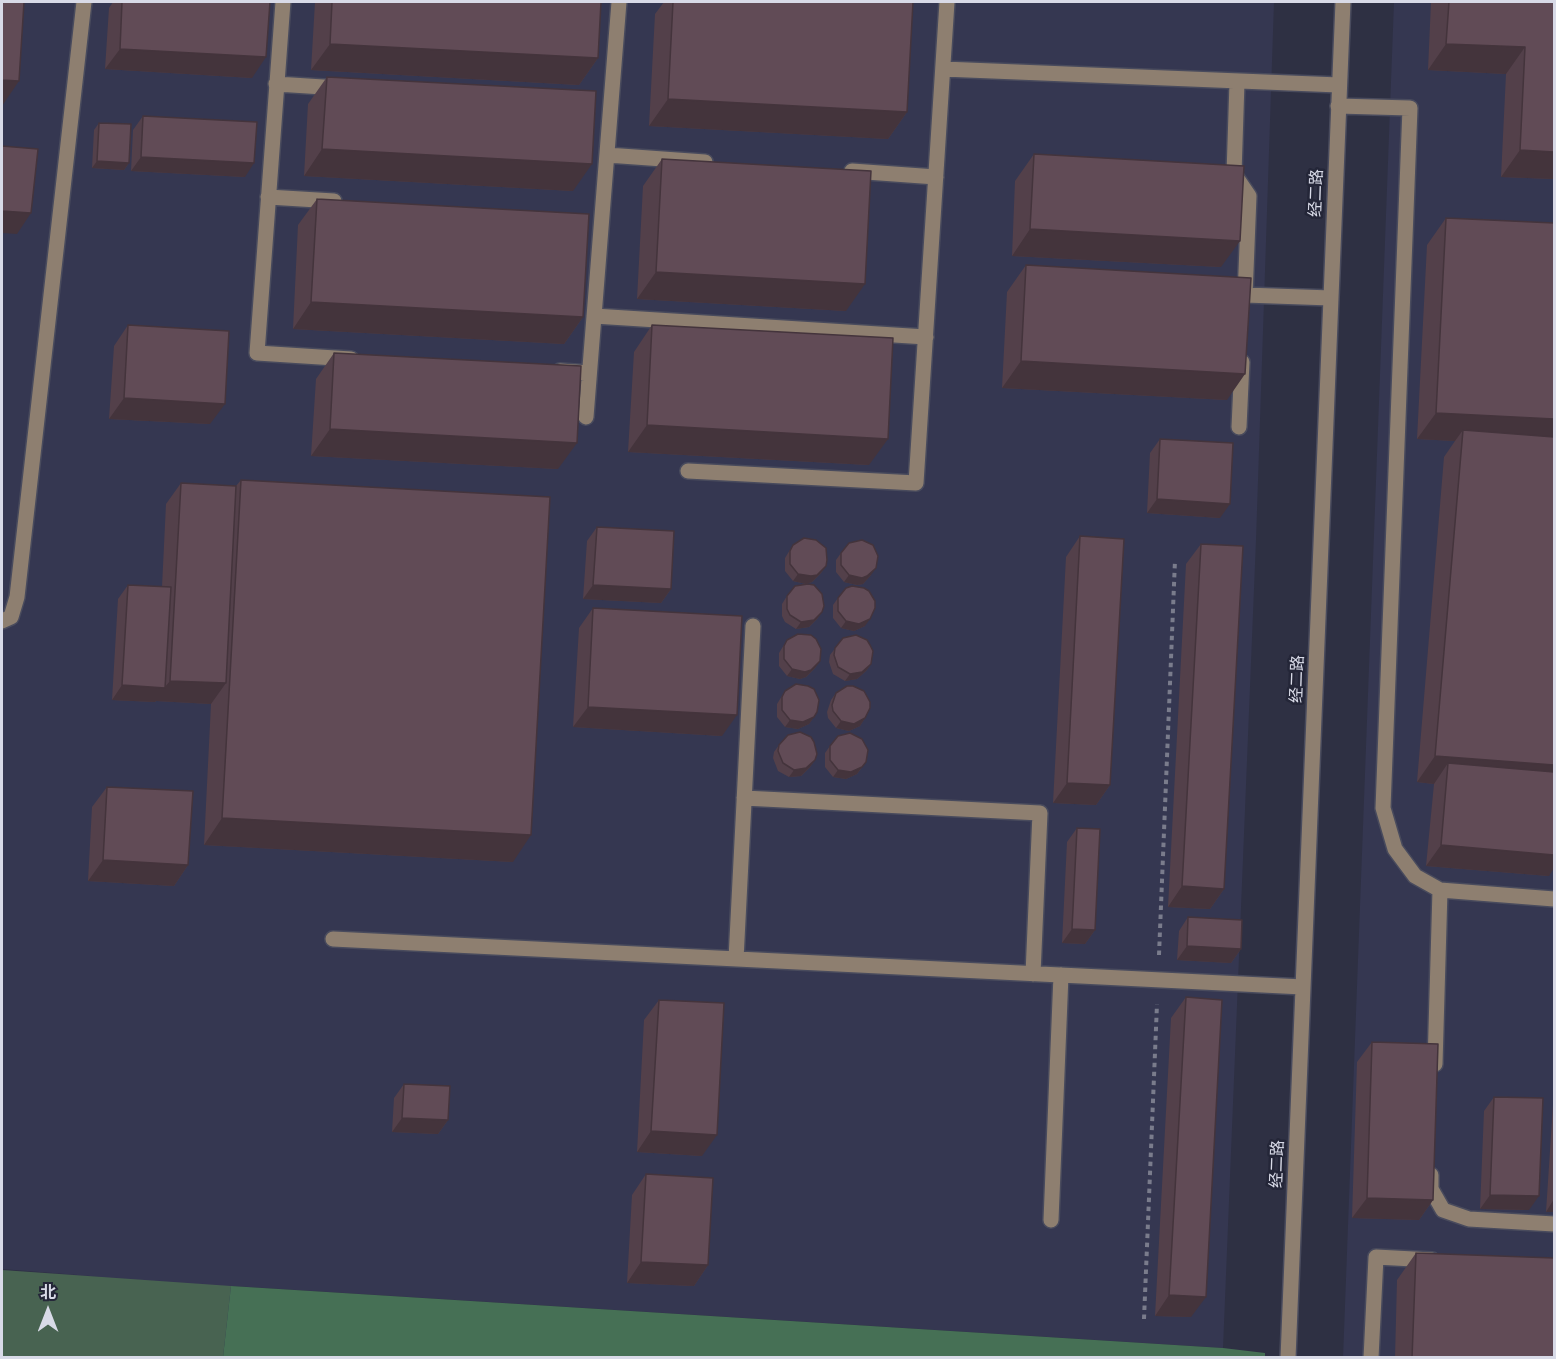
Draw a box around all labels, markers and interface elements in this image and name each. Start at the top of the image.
street label: 经二路 [1307,169,1327,217]
street label: 经二路 [1288,655,1308,703]
street label: 经二路 [1268,1140,1288,1188]
north arrow [18,1281,78,1341]
text: 北 [40,1283,56,1302]

